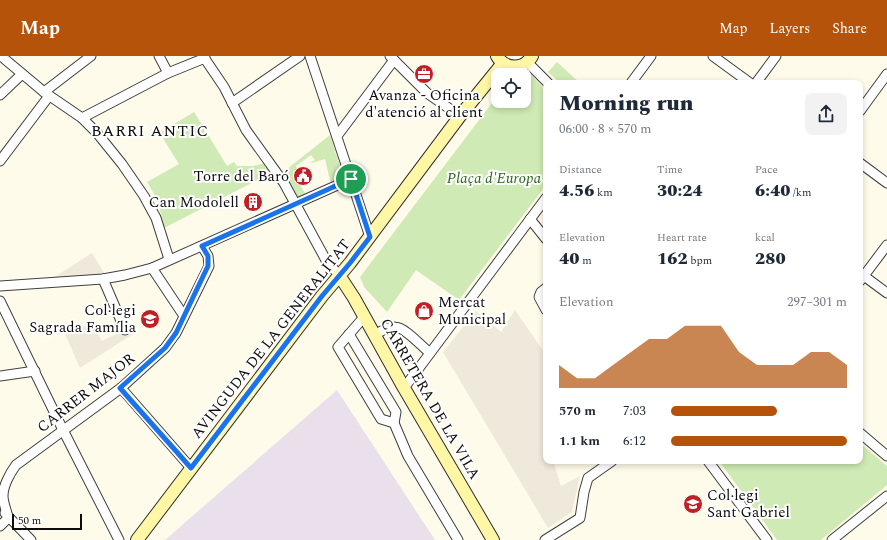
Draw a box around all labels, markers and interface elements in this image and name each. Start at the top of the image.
text: Map [20,14,60,43]
text: Map [719,18,748,39]
text: Layers [770,18,810,39]
text: Share [832,18,867,39]
office icon: Avanza - Oficina d'atenció al client [413,63,435,85]
map controls [491,68,531,108]
button: locate [491,68,531,108]
place label: Avanza - Oficina d'atenció al client [365,84,483,124]
text: Morning run [559,87,694,120]
button: share [805,93,847,135]
district label: BARRI ANTIC [91,119,209,143]
text: 06:00 · 8 × 570 m [559,119,651,139]
text: Distance [559,161,602,178]
text: Time [657,161,683,178]
text: Pace [755,161,778,178]
pin [334,162,368,196]
place label: Torre del Baró [194,165,289,188]
public building icon: Torre del Baró [292,165,314,187]
park label: Plaça d'Europa [447,167,542,190]
icon: arrive [340,168,362,190]
text: 4.56 [559,178,594,204]
text: 30:24 [657,178,703,204]
text: 6:40 [755,178,790,204]
text: km [594,184,613,201]
text: /km [790,184,811,201]
place label: Can Modolell [149,191,239,214]
building icon: Can Modolell [242,191,264,213]
text: Elevation [559,229,605,246]
text: Heart rate [657,229,707,246]
text: kcal [755,229,775,246]
street label: AVINGUDA DE LA GENERALITAT [186,234,356,444]
text: 40 [559,246,579,272]
text: 162 [657,246,688,272]
text: 280 [755,246,786,272]
text: m [579,252,592,269]
text: bpm [688,252,712,269]
place label: Mercat Municipal [438,291,506,331]
text: Elevation [559,292,613,312]
text: 297–301 m [787,292,847,312]
place label: Col·legi Sagrada Família [29,299,137,339]
shop icon: Mercat Municipal [413,300,435,322]
school or university icon: Col·legi Sagrada Família [139,308,161,330]
street label: CARRETERA DE LA VILA [374,314,486,484]
street label: CARRER MAJOR [32,347,140,439]
text: 570 m [559,401,596,421]
text: 7:03 [623,401,646,421]
text: 1.1 km [559,431,600,451]
text: 6:12 [623,431,646,451]
place label: Col·legi Sant Gabriel [707,484,790,524]
school or university icon: Col·legi Sant Gabriel [682,493,704,515]
scale bar [12,512,82,531]
text: 50 m [18,512,41,529]

